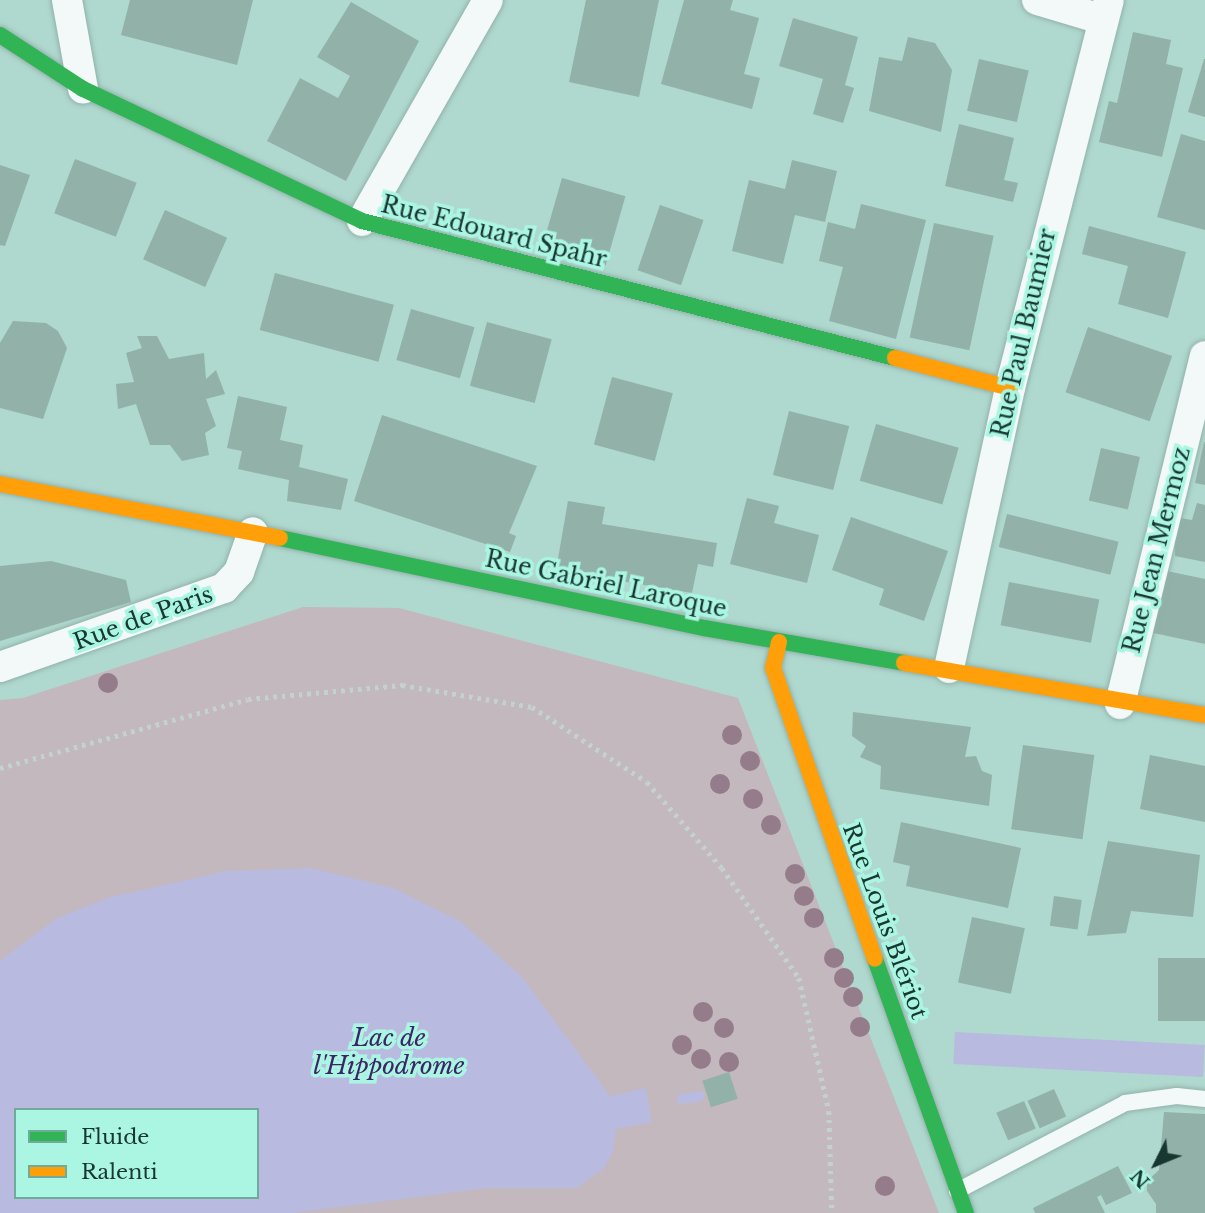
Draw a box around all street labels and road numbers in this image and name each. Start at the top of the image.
street label: Rue Edouard Spahr [378,191,610,273]
street label: Rue Paul Baumier [987,226,1061,440]
street label: Rue Jean Mermoz [1118,444,1196,656]
street label: Rue Gabriel Laroque [483,545,729,623]
street label: Rue de Paris [70,580,216,656]
street label: Rue Louis Blériot [837,819,933,1023]

